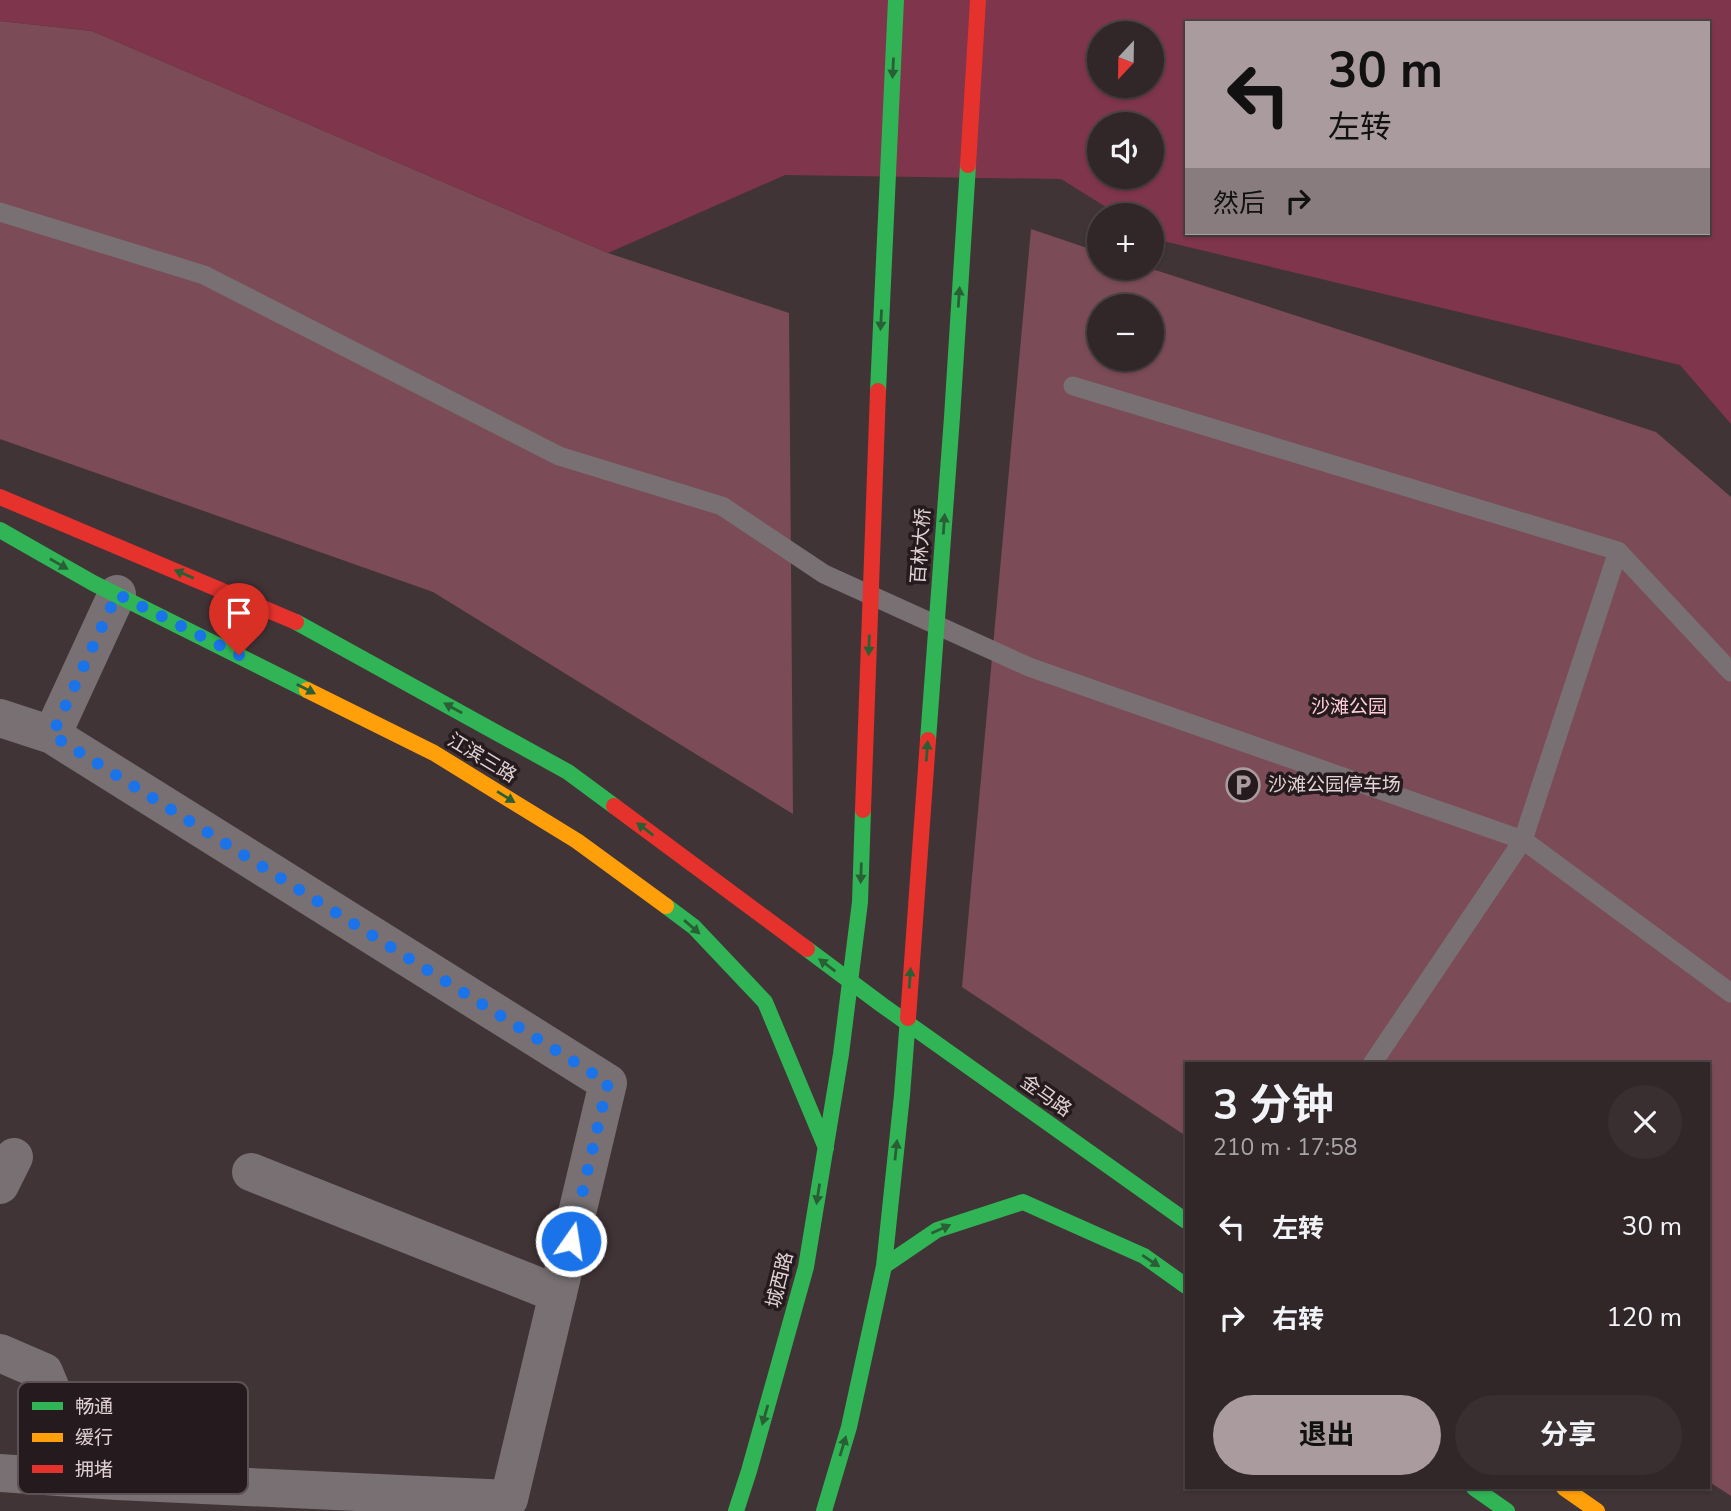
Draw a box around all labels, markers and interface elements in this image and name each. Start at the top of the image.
north arrow [1087,21,1164,98]
map controls [1087,21,1164,371]
text: 30 m [1328,37,1443,104]
icon: left [1213,49,1304,140]
one-way arrow [887,57,898,79]
text: 左转 [1328,106,1392,149]
button: sound [1087,112,1164,189]
icon: right [1279,182,1317,220]
text: 然后 [1213,186,1265,221]
button: + [1087,203,1164,280]
one-way arrow [954,286,965,308]
button: − [1087,294,1164,371]
one-way arrow [876,309,887,331]
street label: 百林大桥 [905,507,937,585]
one-way arrow [939,513,950,535]
one-way arrow [50,558,69,570]
one-way arrow [173,568,194,579]
pin [209,583,269,655]
icon: arrive [220,594,258,632]
one-way arrow [864,634,875,656]
one-way arrow [296,683,316,694]
park label: 沙滩公园 [1311,694,1387,720]
one-way arrow [443,702,462,714]
street label: 江滨三路 [443,727,521,789]
one-way arrow [922,740,933,762]
parking icon: 沙滩公园停车场 [1224,766,1262,804]
place label: 沙滩公园停车场 [1268,772,1401,798]
one-way arrow [496,791,515,804]
one-way arrow [636,822,654,836]
one-way arrow [856,862,867,884]
one-way arrow [684,919,701,934]
one-way arrow [819,957,837,972]
one-way arrow [905,967,916,989]
street label: 金马路 [1015,1069,1077,1123]
text: 3 分钟 [1213,1077,1334,1134]
button: close [1608,1085,1682,1159]
text: 210 m · 17:58 [1213,1132,1358,1163]
one-way arrow [891,1139,902,1161]
one-way arrow [812,1183,823,1205]
position arrow [534,1204,608,1278]
icon: left [1213,1208,1251,1246]
text: 30 m [1622,1209,1682,1244]
text: 左转 [1272,1211,1324,1246]
one-way arrow [931,1224,952,1235]
street label: 城西路 [760,1249,800,1311]
one-way arrow [1142,1254,1160,1268]
icon: right [1213,1299,1251,1337]
text: 120 m [1606,1300,1682,1335]
text: 右转 [1272,1302,1324,1337]
legend [18,1382,248,1494]
text: 畅通 [75,1394,113,1420]
button: 退出 [1213,1395,1441,1475]
button: 分享 [1455,1395,1682,1475]
one-way arrow [759,1404,769,1425]
text: 缓行 [75,1425,113,1451]
one-way arrow [839,1435,849,1456]
text: 拥堵 [75,1457,113,1483]

